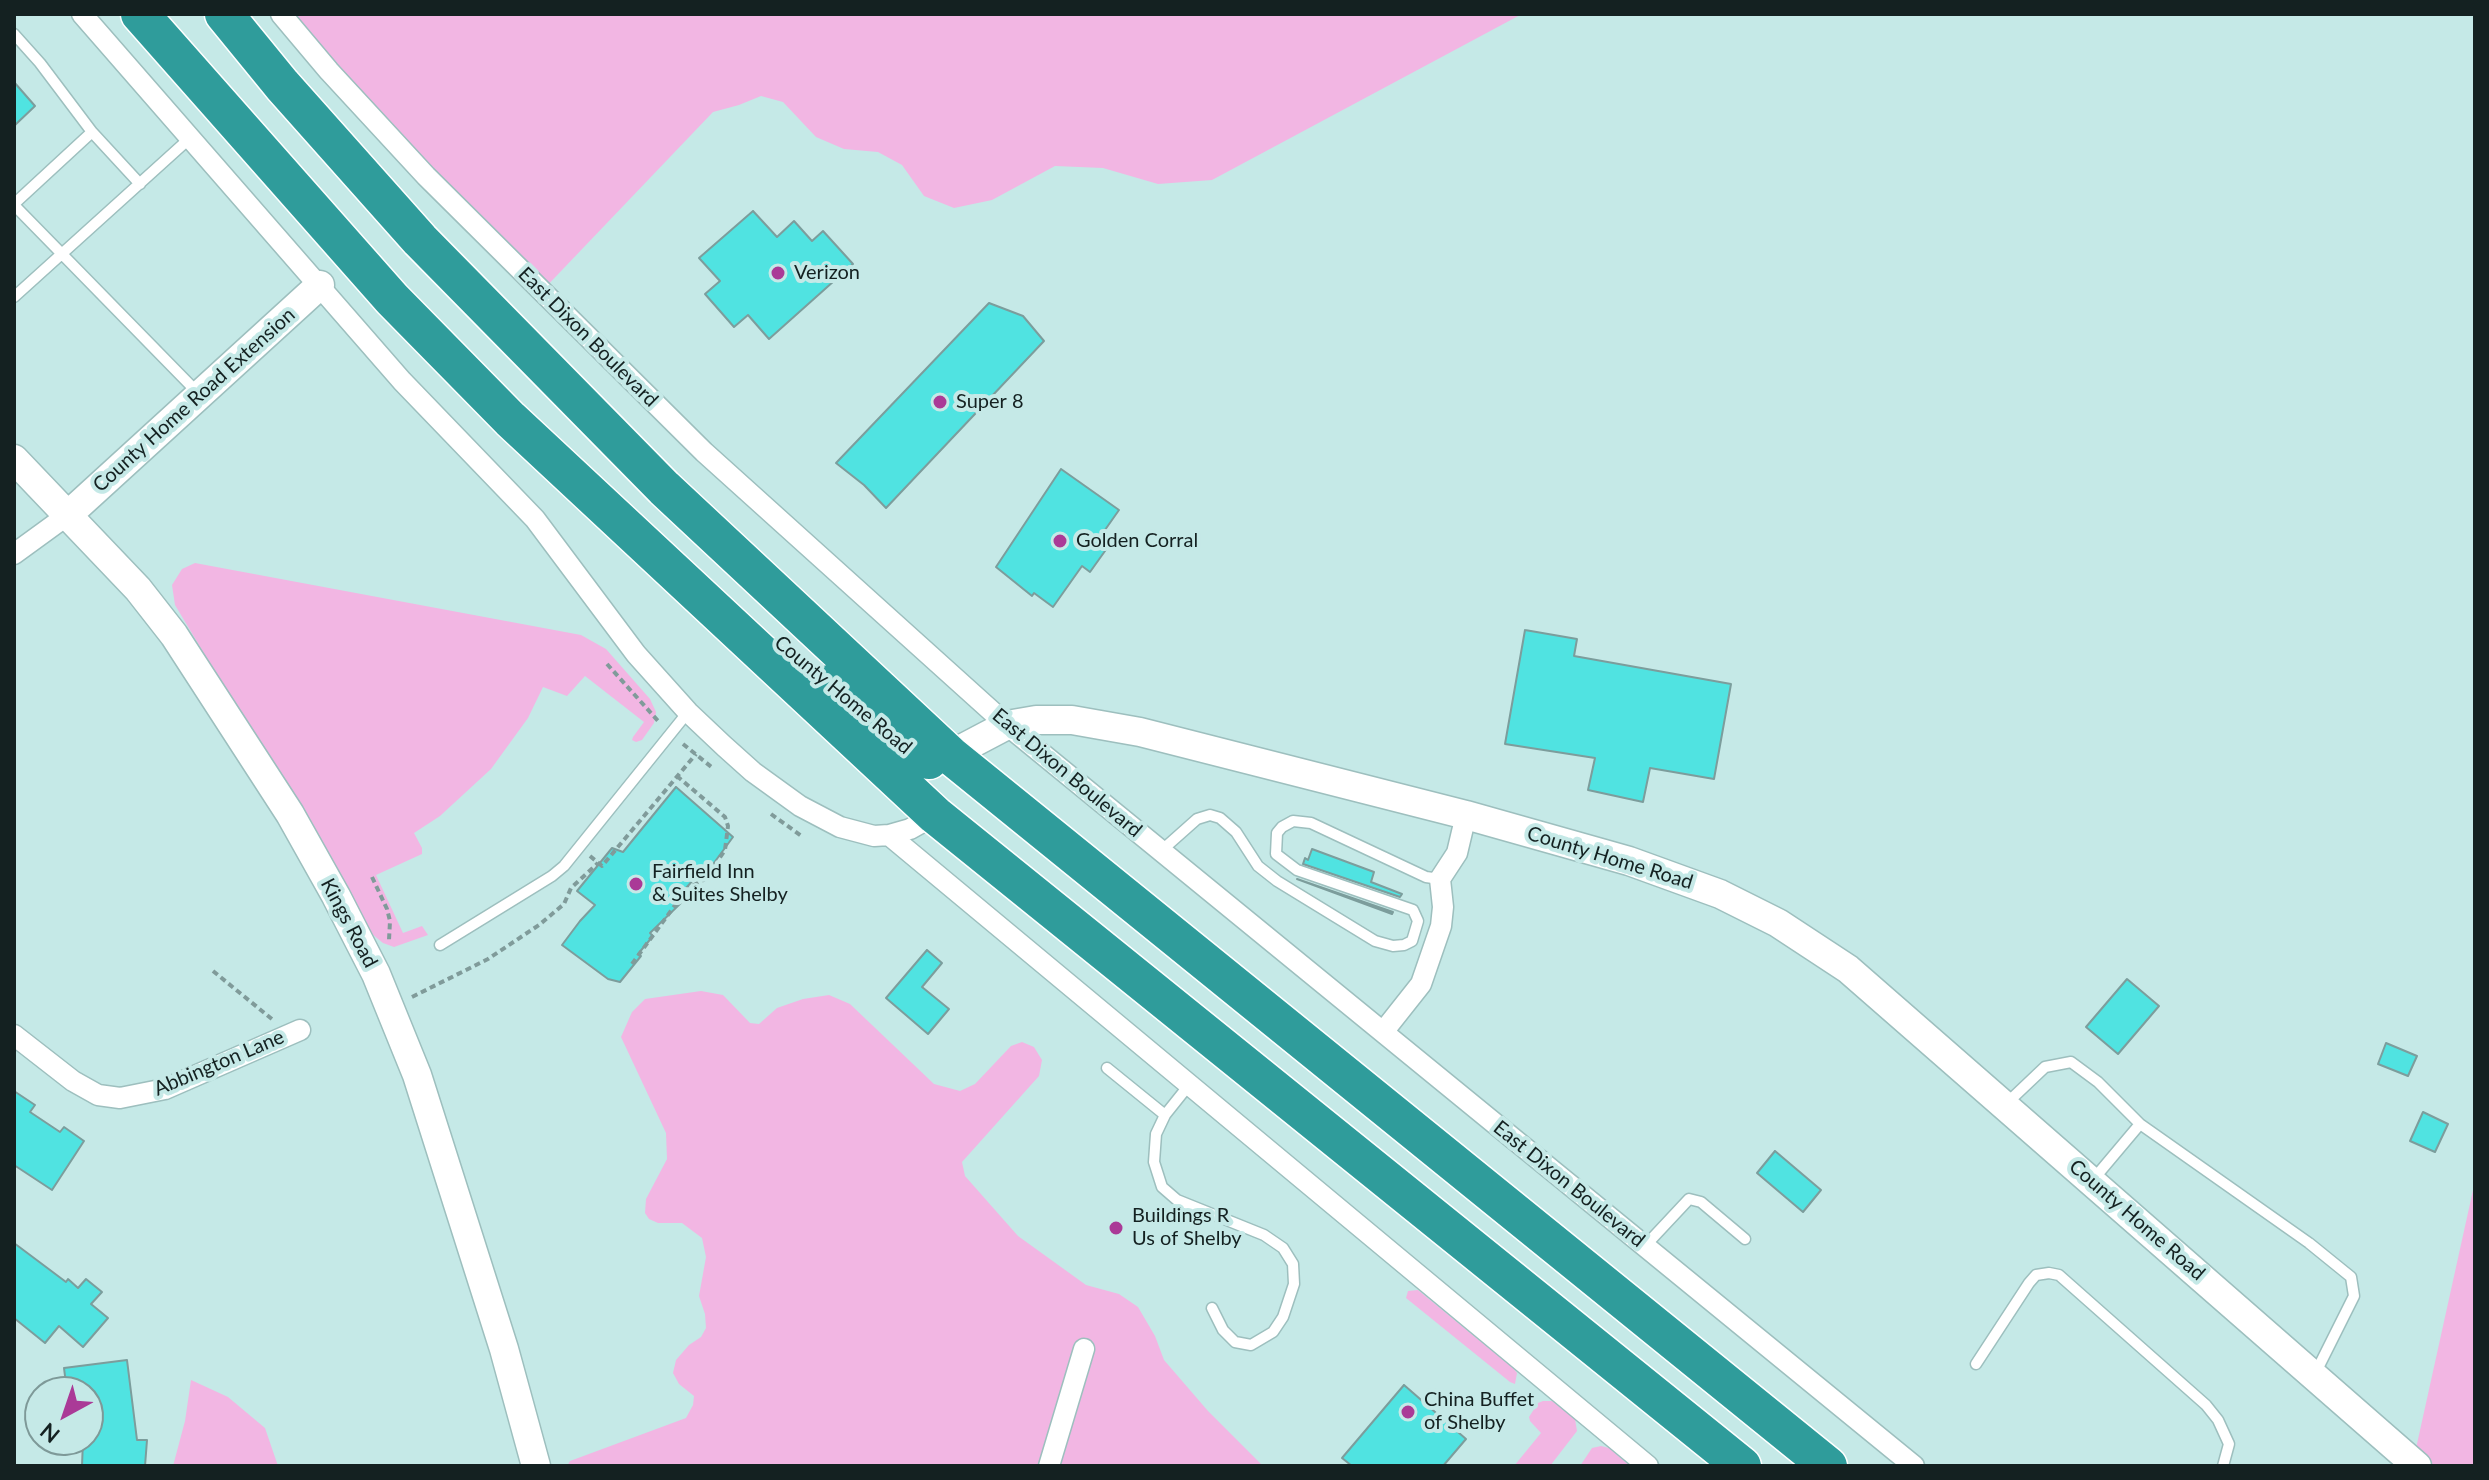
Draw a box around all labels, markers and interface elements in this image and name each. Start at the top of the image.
place label: Verizon [794,261,860,285]
street label: East Dixon Boulevard [513,262,663,412]
marker: Verizon [769,264,787,282]
street label: County Home Road Extension [88,303,300,497]
place label: Super 8 [956,390,1024,414]
marker: Super 8 [931,393,949,411]
place label: Golden Corral [1076,529,1198,553]
marker: Golden Corral [1051,532,1069,550]
street label: County Home Road [769,631,917,759]
street label: East Dixon Boulevard [987,703,1147,843]
street label: County Home Road [1524,821,1696,895]
place label: Fairfield Inn & Suites Shelby [652,860,788,907]
street label: Kings Road [315,874,383,972]
marker: Fairfield Inn & Suites Shelby [627,875,645,893]
street label: Abbington Lane [150,1025,288,1101]
street label: East Dixon Boulevard [1489,1116,1649,1252]
street label: County Home Road [2064,1155,2210,1285]
place label: Buildings R Us of Shelby [1132,1204,1242,1251]
marker: Buildings R Us of Shelby [1107,1219,1125,1237]
north arrow [24,1376,104,1456]
place label: China Buffet of Shelby [1424,1388,1534,1435]
marker: China Buffet of Shelby [1399,1403,1417,1421]
text: N [34,1417,65,1449]

